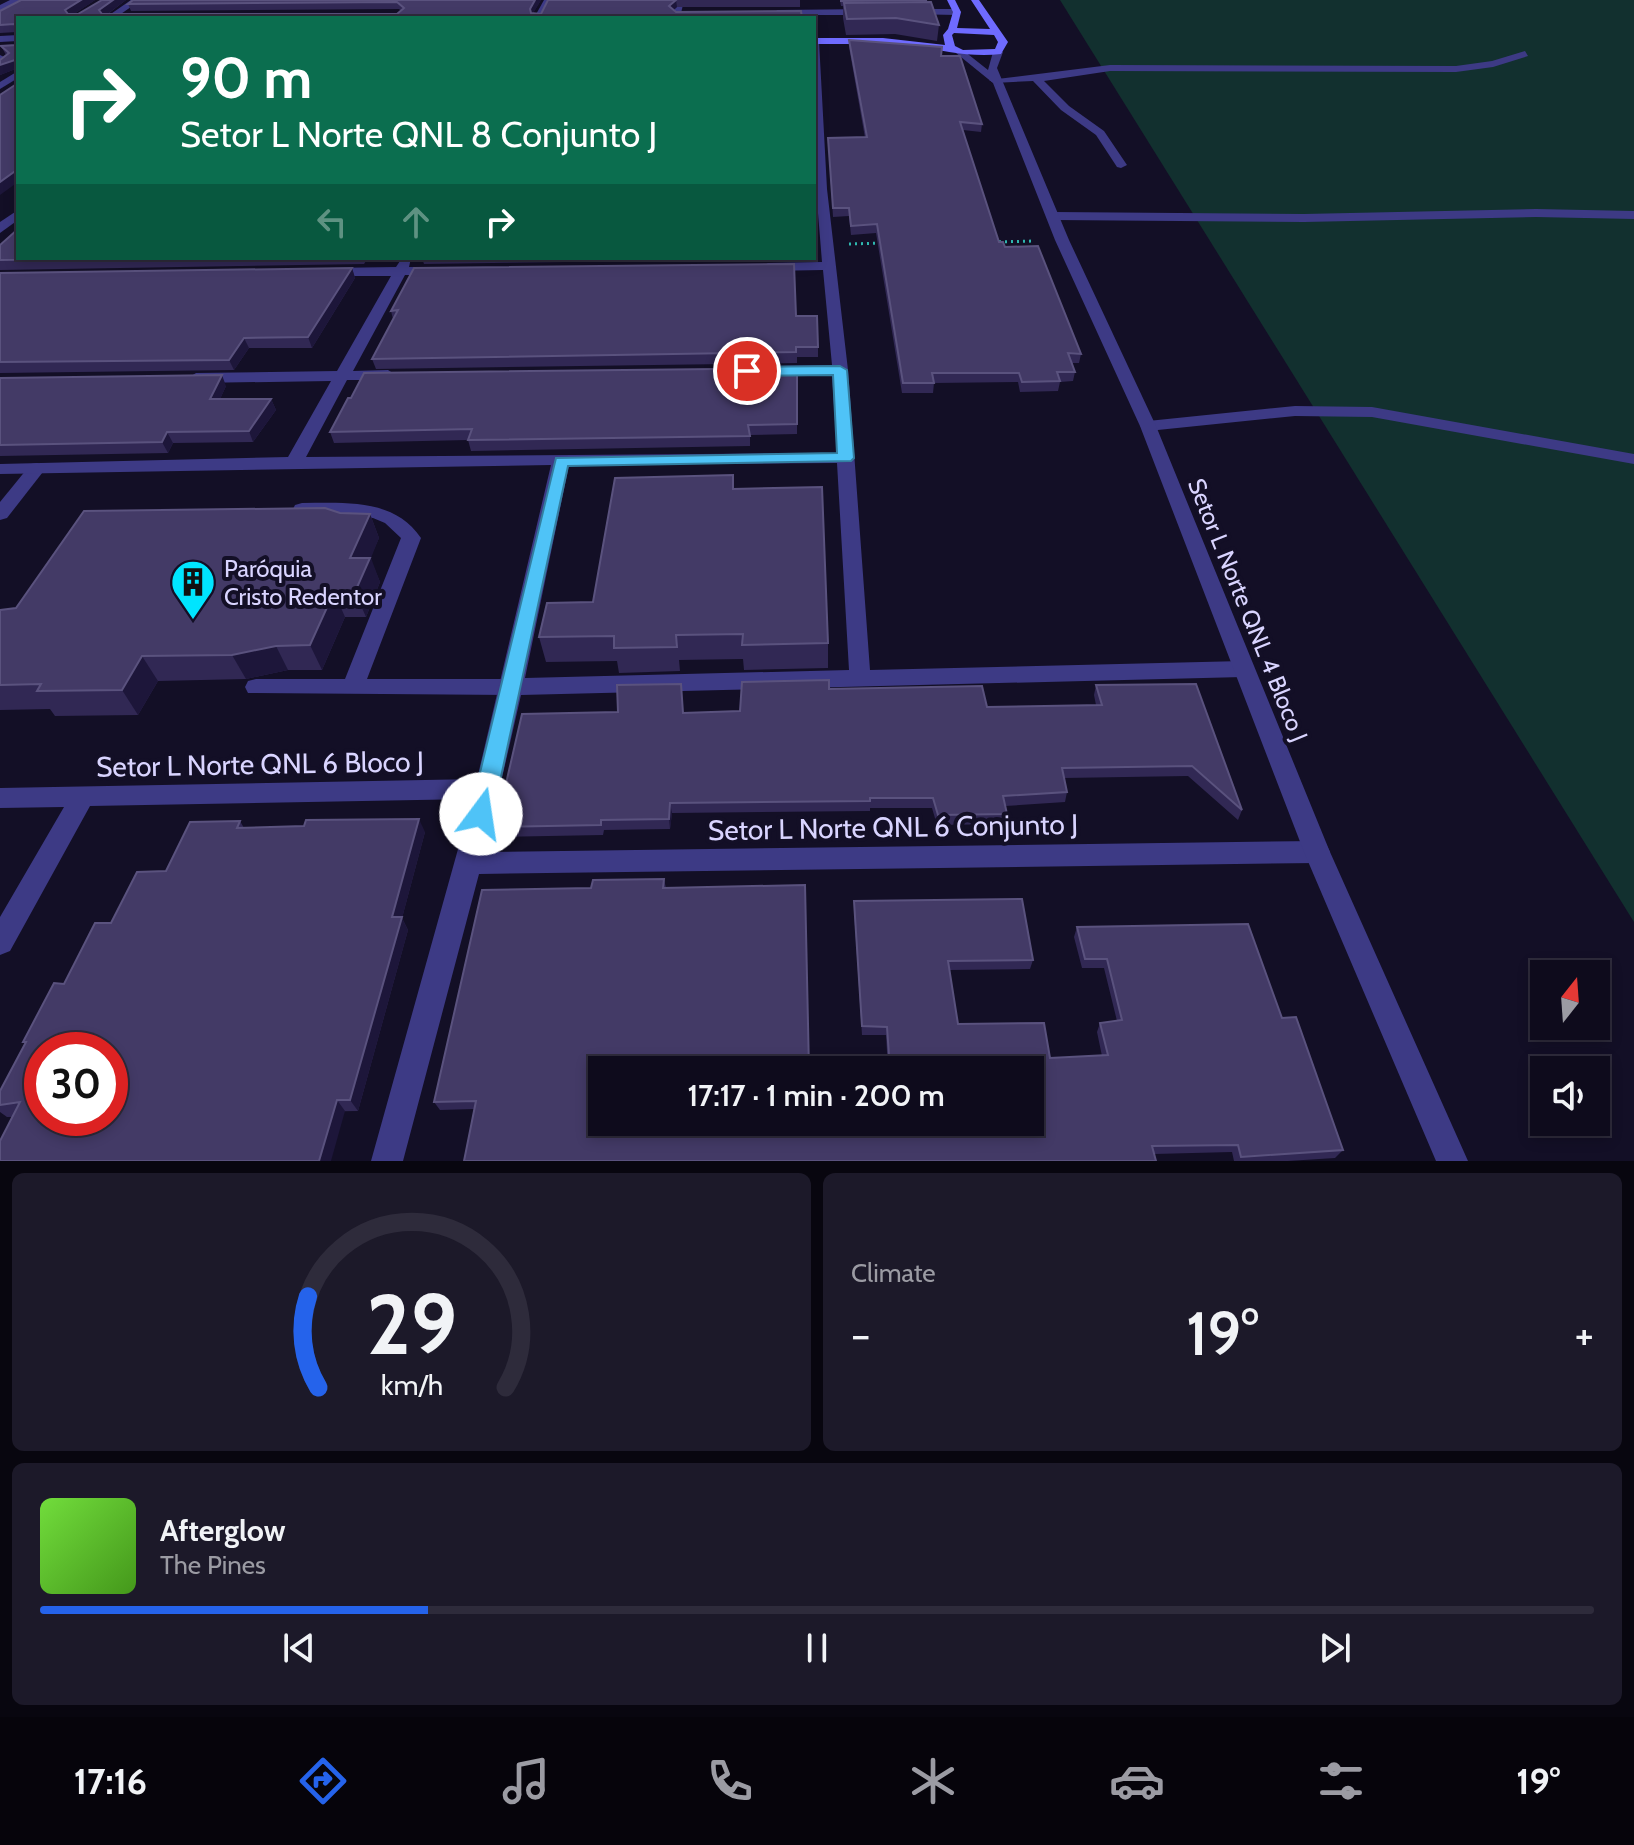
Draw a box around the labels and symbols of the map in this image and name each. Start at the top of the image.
pin [713,337,781,405]
street label: Setor L Norte QNL 4 Bloco J [1182,474,1314,746]
place label: Paróquia Cristo Redentor [224,554,382,611]
building icon: Paróquia Cristo Redentor [169,558,217,621]
street label: Setor L Norte QNL 6 Bloco J [96,744,424,784]
position arrow [439,772,523,856]
street label: Setor L Norte QNL 6 Conjunto J [708,807,1078,847]
north arrow [1530,960,1610,1040]
speed limit sign: 30 [24,1032,128,1136]

